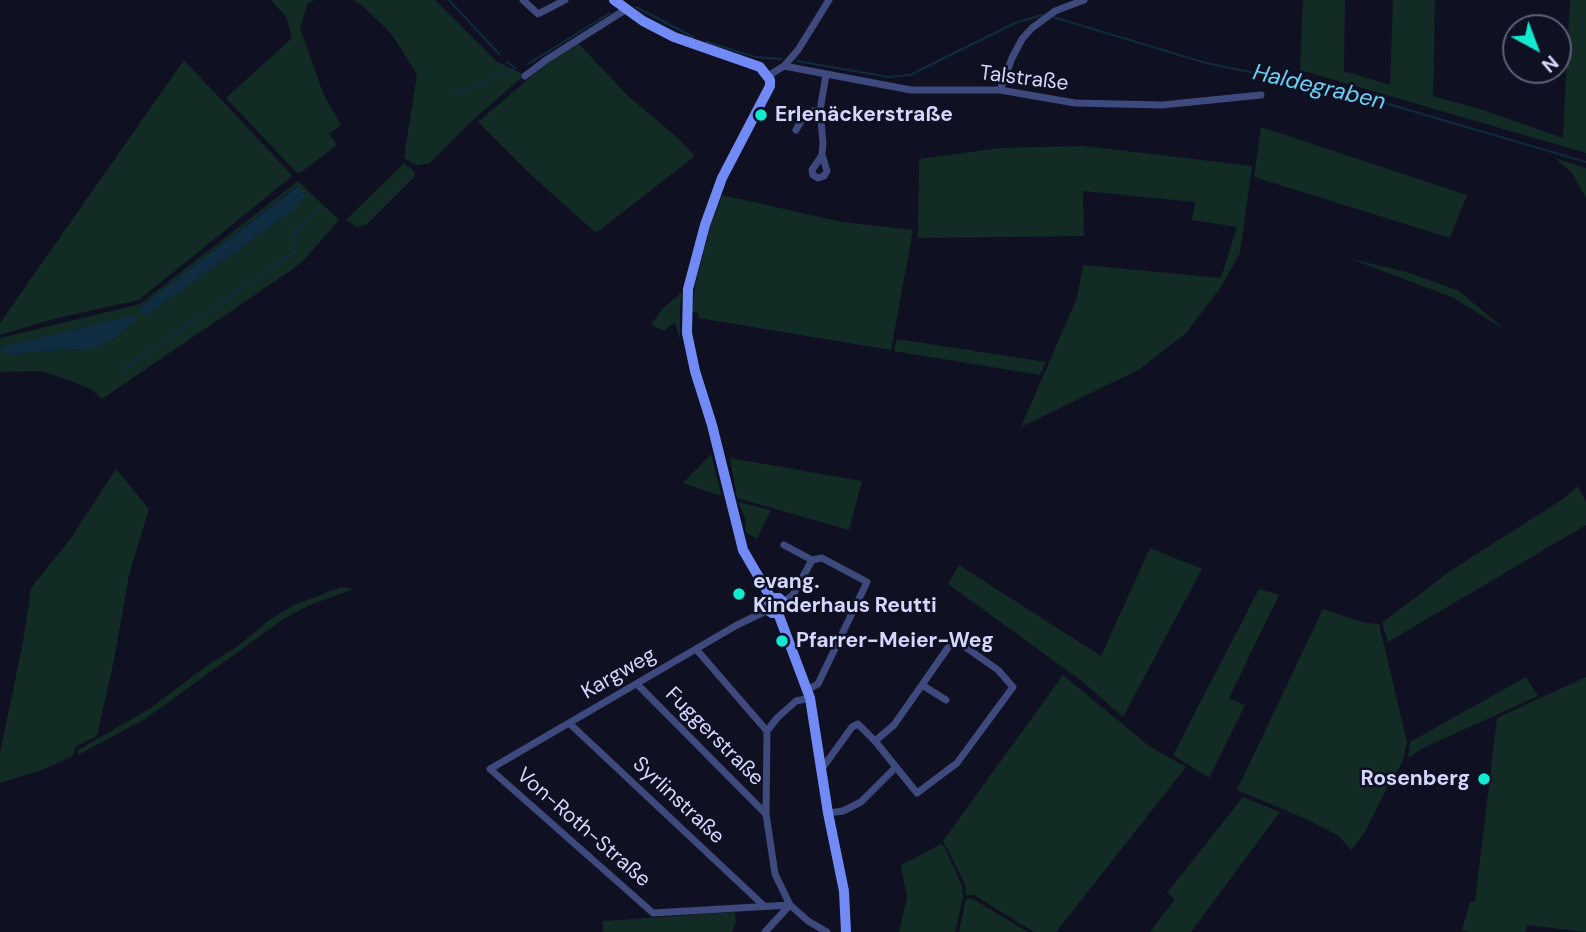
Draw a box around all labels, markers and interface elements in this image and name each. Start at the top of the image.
north arrow [1502,14,1572,84]
text: N [1536,50,1563,78]
water label: Haldegraben [1250,59,1388,117]
street label: Talstraße [978,61,1070,97]
place label: Erlenäckerstraße [775,102,953,128]
marker: Erlenäckerstraße [753,107,769,123]
place label: evang. Kinderhaus Reutti [753,569,937,619]
marker: evang. Kinderhaus Reutti [731,586,747,602]
place label: Pfarrer-Meier-Weg [796,628,994,654]
marker: Pfarrer-Meier-Weg [774,633,790,649]
street label: Kargweg [577,643,661,705]
street label: Fuggerstraße [659,682,769,792]
street label: Syrlinstraße [627,752,729,850]
street label: Von-Roth-Straße [511,763,655,893]
place label: Rosenberg [1361,766,1470,792]
marker: Rosenberg [1476,771,1492,787]

